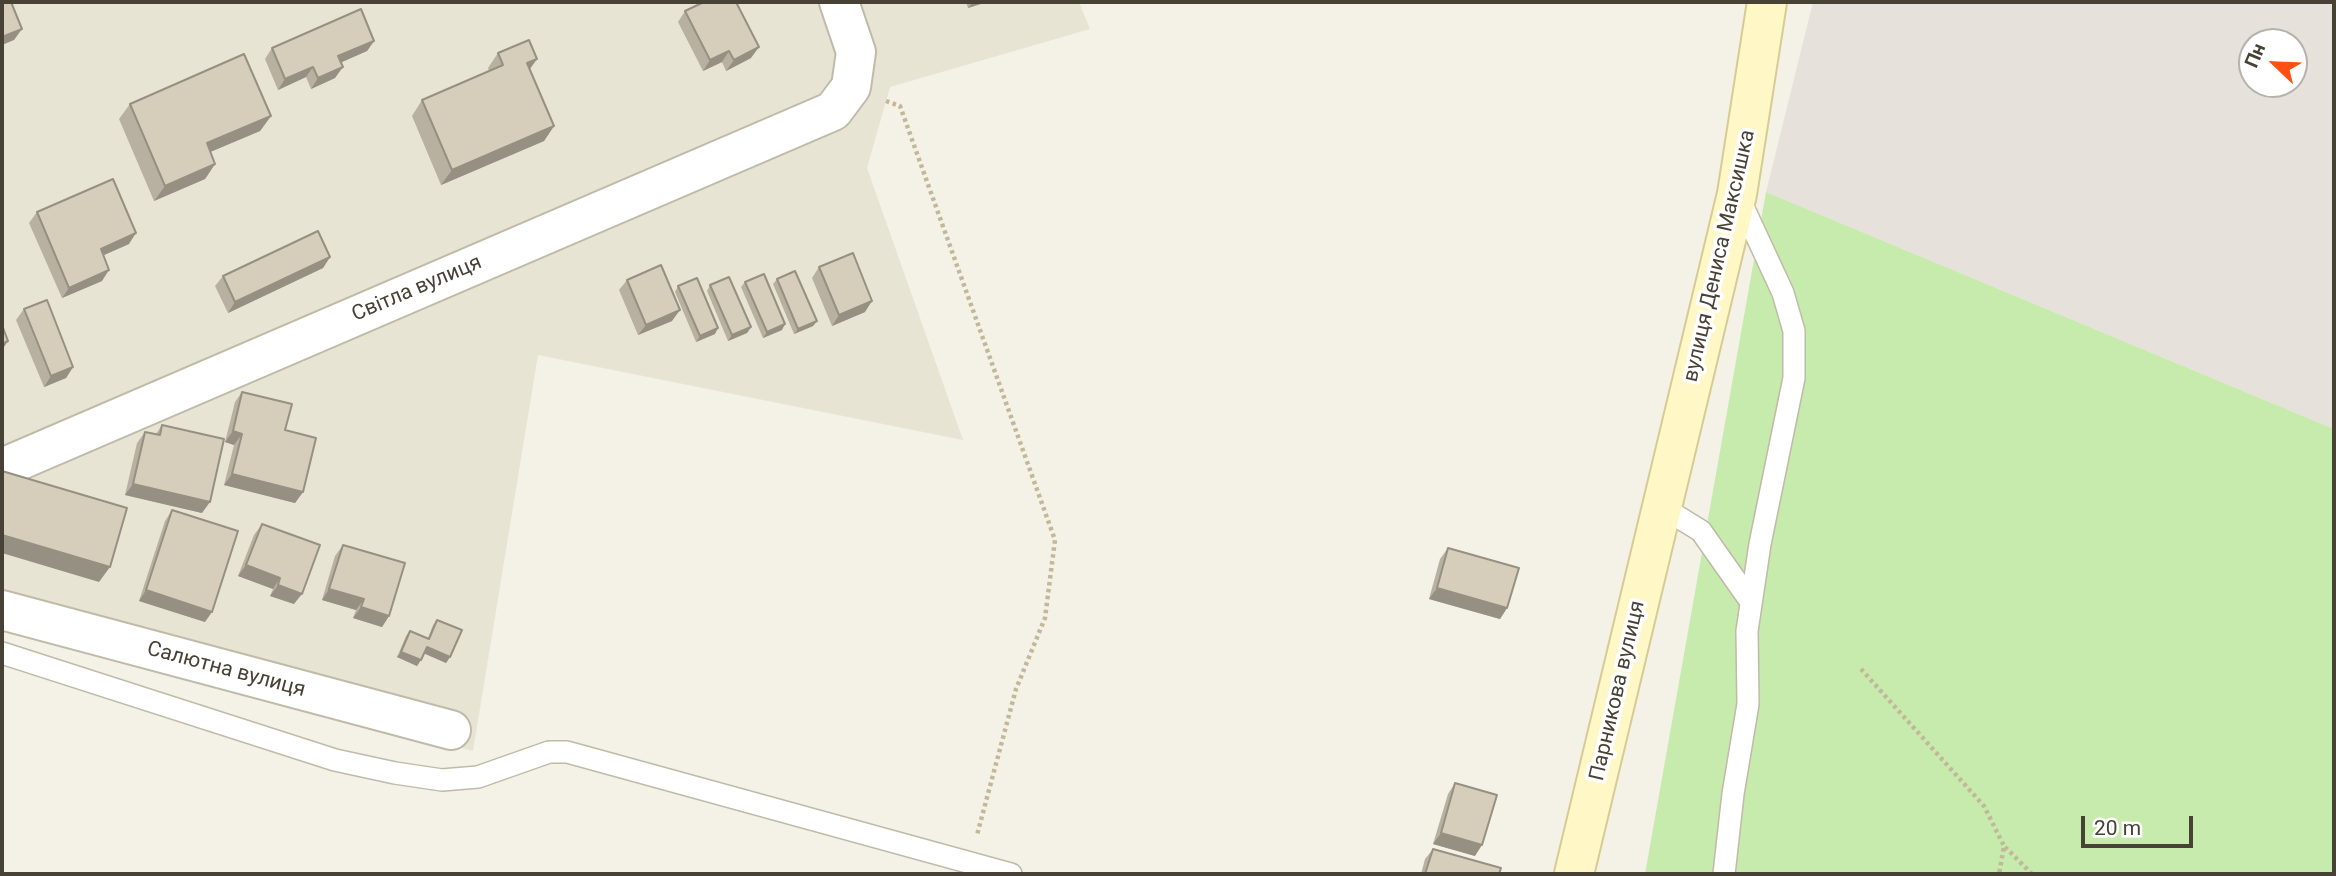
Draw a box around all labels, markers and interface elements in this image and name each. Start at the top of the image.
north arrow [2238,28,2308,98]
text: Пн [2240,40,2270,71]
street label: вулиця Дениса Максишка [1679,128,1761,384]
street label: Світла вулиця [348,250,486,328]
street label: Парникова вулиця [1585,599,1651,783]
street label: Салютна вулиця [144,637,308,703]
scale bar [2084,802,2196,846]
text: 20 m [2094,816,2141,840]

